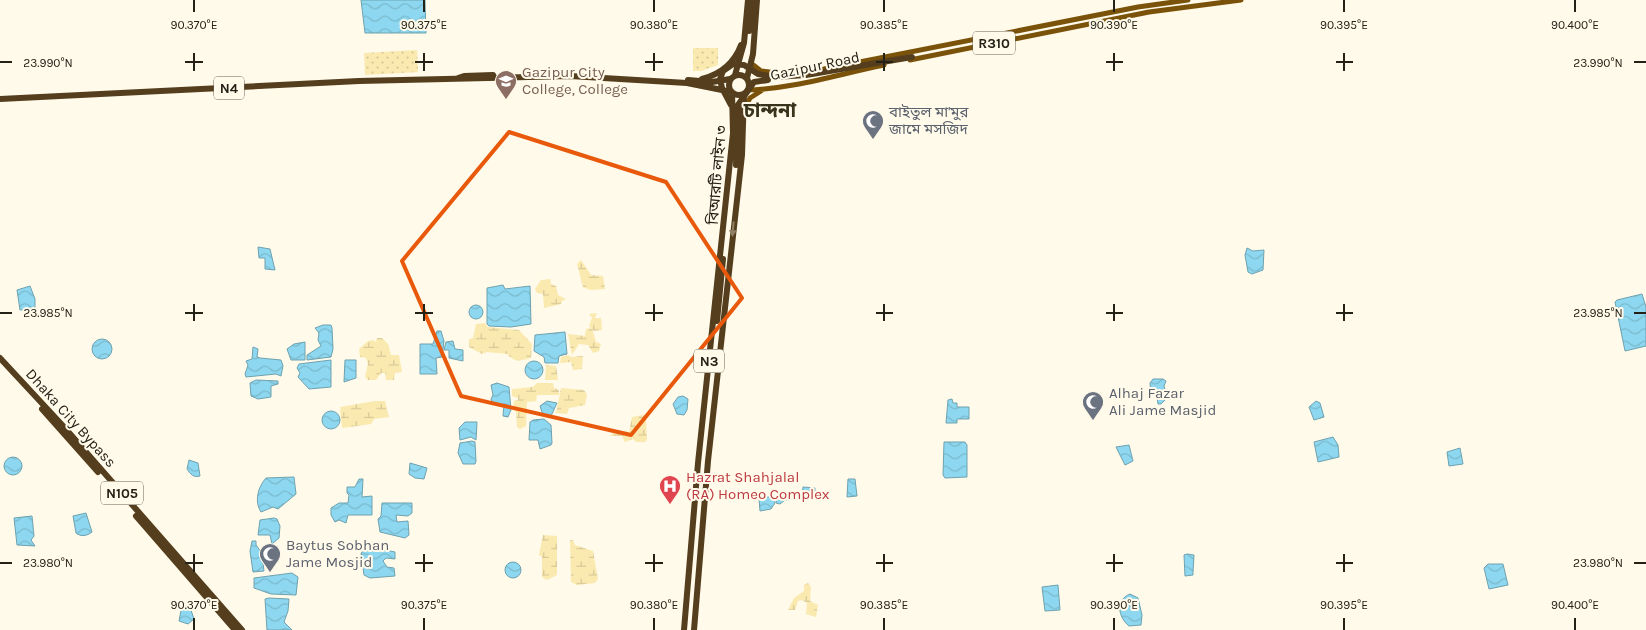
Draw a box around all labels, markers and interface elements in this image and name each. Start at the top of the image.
text: 90.370°E [171,18,217,32]
text: 90.375°E [401,18,447,32]
text: 90.380°E [630,18,678,32]
text: 90.385°E [860,18,908,32]
text: 90.390°E [1090,18,1138,32]
text: 90.395°E [1320,18,1368,32]
text: 90.400°E [1551,18,1599,32]
road number: R310 [973,32,1015,54]
street label: Gazipur Road [769,48,861,84]
text: 23.990°N [23,56,73,70]
text: 23.990°N [1573,56,1623,70]
place label: Gazipur City College, College [522,63,628,98]
school or university icon: Gazipur City College, College [494,69,518,100]
road number: N4 [214,76,244,100]
district label: চান্দনা [743,99,797,122]
place label: বাইতুল মা'মুর জামে মসজিদ [888,103,969,138]
mosque icon: বাইতুল মা'মুর জামে মসজিদ [861,109,885,140]
street label: বিআরটি লাইন ৩ [704,125,730,226]
one-way arrow [729,221,737,237]
text: 23.985°N [23,306,73,320]
text: 23.985°N [1573,306,1623,320]
road number: N3 [694,350,724,372]
street label: Dhaka City Bypass [22,365,120,471]
place label: Alhaj Fazar Ali Jame Masjid [1109,384,1216,419]
mosque icon: Alhaj Fazar Ali Jame Masjid [1081,390,1105,421]
place label: Hazrat Shahjalal (RA) Homeo Complex [686,468,830,503]
hospital icon: Hazrat Shahjalal (RA) Homeo Complex [658,474,682,505]
road number: N105 [101,482,143,504]
place label: Baytus Sobhan Jame Mosjid [286,536,389,571]
mosque icon: Baytus Sobhan Jame Mosjid [258,542,282,573]
text: 23.980°N [23,556,73,570]
text: 23.980°N [1573,556,1623,570]
text: 90.370°E [171,598,217,612]
text: 90.375°E [401,598,447,612]
text: 90.380°E [630,598,678,612]
text: 90.385°E [860,598,908,612]
text: 90.390°E [1090,598,1138,612]
text: 90.395°E [1320,598,1368,612]
text: 90.400°E [1551,598,1599,612]

